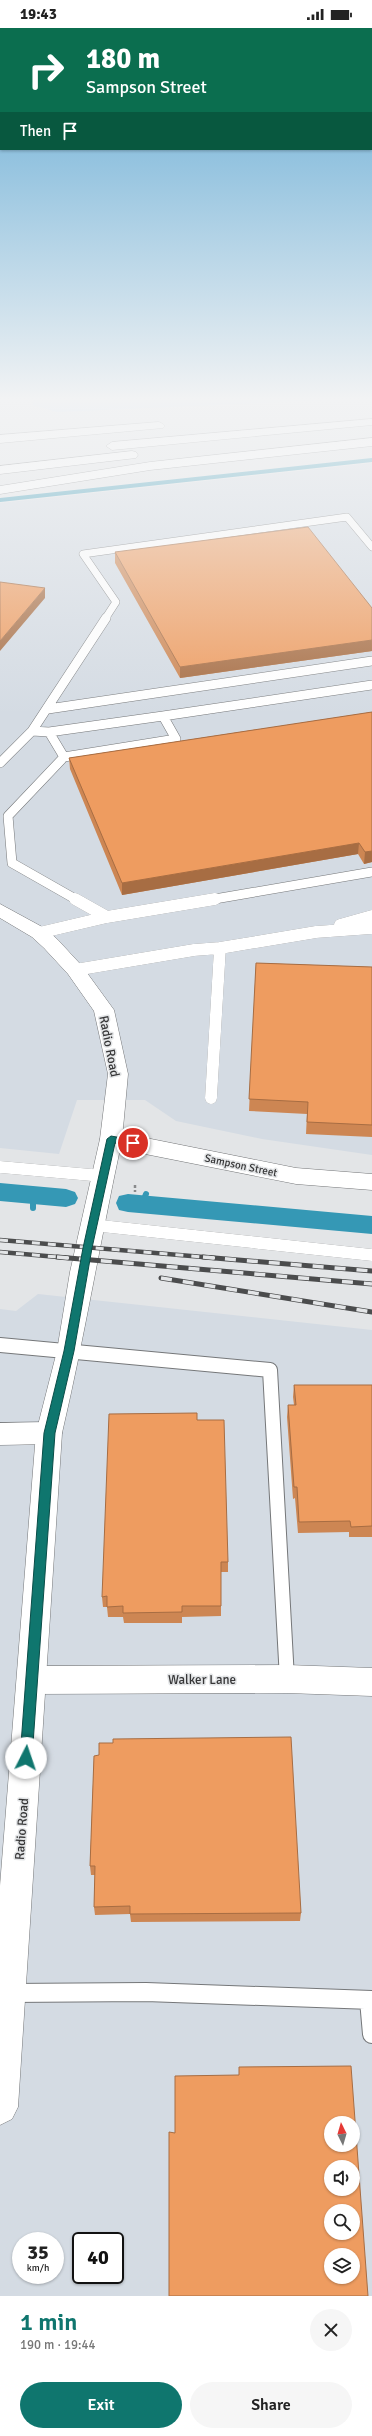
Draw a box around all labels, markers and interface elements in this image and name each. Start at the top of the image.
text: 19:43 [20,5,57,23]
text: 180 m [86,42,160,76]
icon: right [20,44,72,96]
text: Sampson Street [86,76,207,98]
icon: arrive [59,120,81,142]
text: Then [20,122,51,140]
street label: Radio Road [95,1014,123,1078]
pin [116,1126,150,1160]
icon: arrive [122,1132,144,1154]
street label: Sampson Street [203,1151,279,1180]
street label: Walker Lane [168,1672,236,1688]
position arrow [5,1737,47,1779]
street label: Radio Road [12,1797,32,1861]
north arrow [324,2116,360,2152]
map controls [324,2116,360,2284]
button: sound [324,2160,360,2196]
button: search [324,2204,360,2240]
speed limit sign: 40 [72,2232,124,2284]
text: 35 [27,2240,49,2265]
button: layers [324,2248,360,2284]
text: km/h [27,2262,49,2274]
text: 1 min [20,2307,77,2337]
button: close [310,2309,352,2351]
text: 190 m · 19:44 [20,2337,96,2353]
button: Exit [20,2382,182,2428]
button: Share [190,2382,352,2428]

